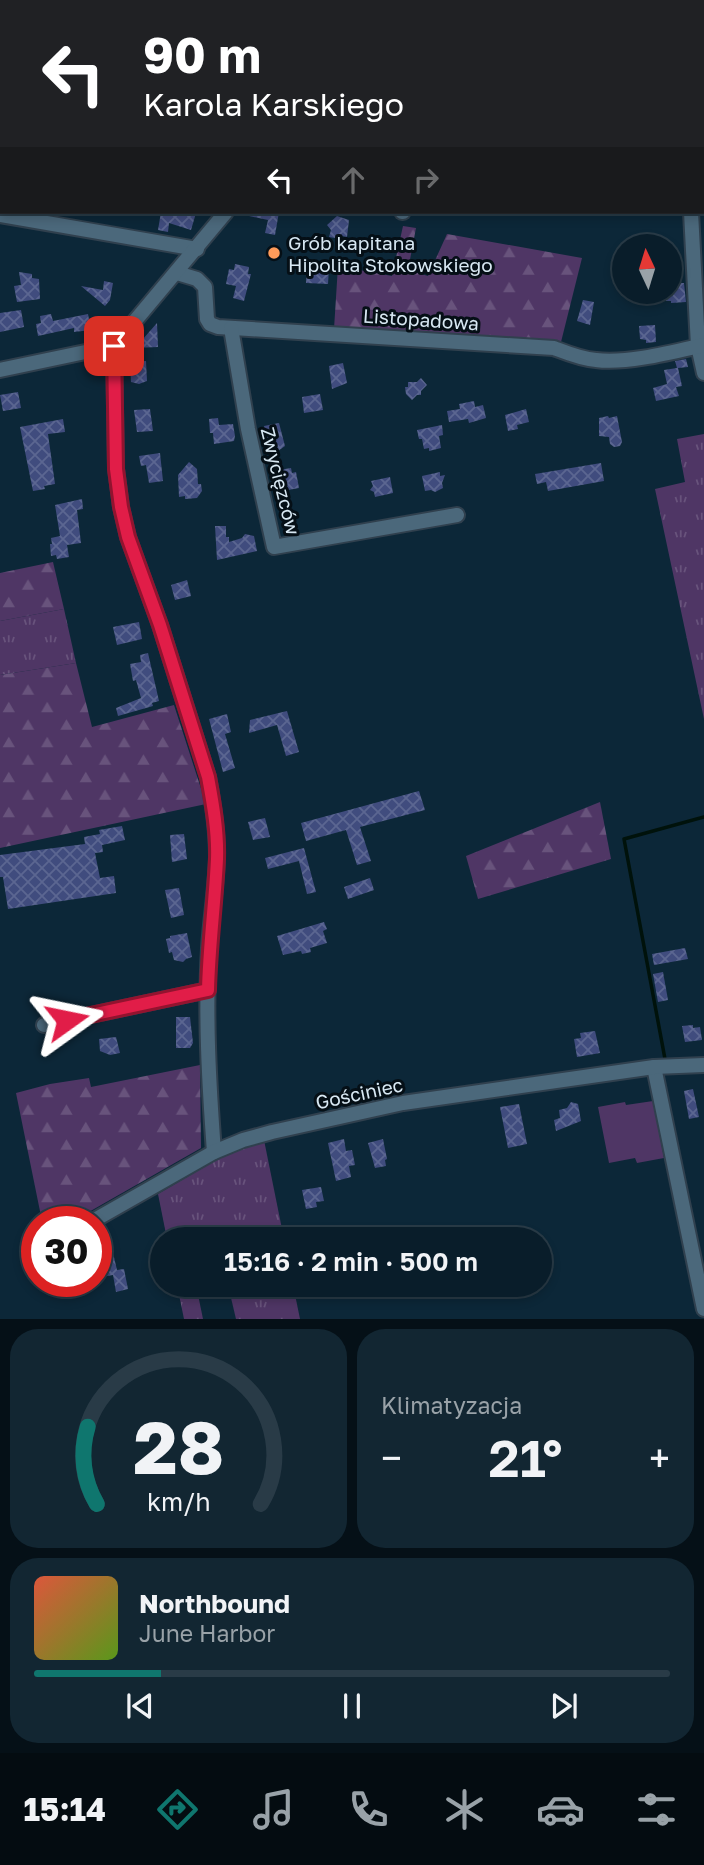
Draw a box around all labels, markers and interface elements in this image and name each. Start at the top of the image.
text: 90 m [143,25,261,84]
icon: left [28,28,119,119]
text: Karola Karskiego [143,85,404,123]
icon: left [261,161,299,199]
icon: ahead [334,161,372,199]
icon: right [407,161,445,199]
place label: Grób kapitana Hipolita Stokowskiego [288,231,493,276]
north arrow [612,234,682,304]
map controls [612,234,682,304]
marker: Grób kapitana Hipolita Stokowskiego [266,245,282,261]
street label: Listopadowa [362,303,480,335]
pin [84,316,144,376]
icon: arrive [95,327,133,365]
street label: Zwycięzców [257,425,305,537]
position arrow [30,983,104,1057]
street label: Gościniec [313,1073,405,1113]
speed limit sign: 30 [21,1206,112,1297]
text: 15:16 · 2 min · 500 m [224,1246,478,1277]
text: Klimatyzacja [381,1391,522,1419]
text: 28 [133,1404,224,1491]
text: 21° [489,1426,562,1488]
text: − [381,1435,402,1480]
text: + [649,1435,670,1480]
text: km/h [147,1486,210,1517]
text: Northbound [139,1588,290,1619]
text: June Harbor [139,1619,275,1647]
icon: previous [121,1687,159,1725]
icon: pause [333,1687,371,1725]
icon: next [545,1687,583,1725]
icon: directions [153,1785,202,1834]
icon: music [249,1785,298,1834]
icon: phone [344,1785,393,1834]
icon: climate [440,1785,489,1834]
icon: car [536,1785,585,1834]
icon: filters [632,1785,681,1834]
text: 15:14 [23,1790,106,1828]

